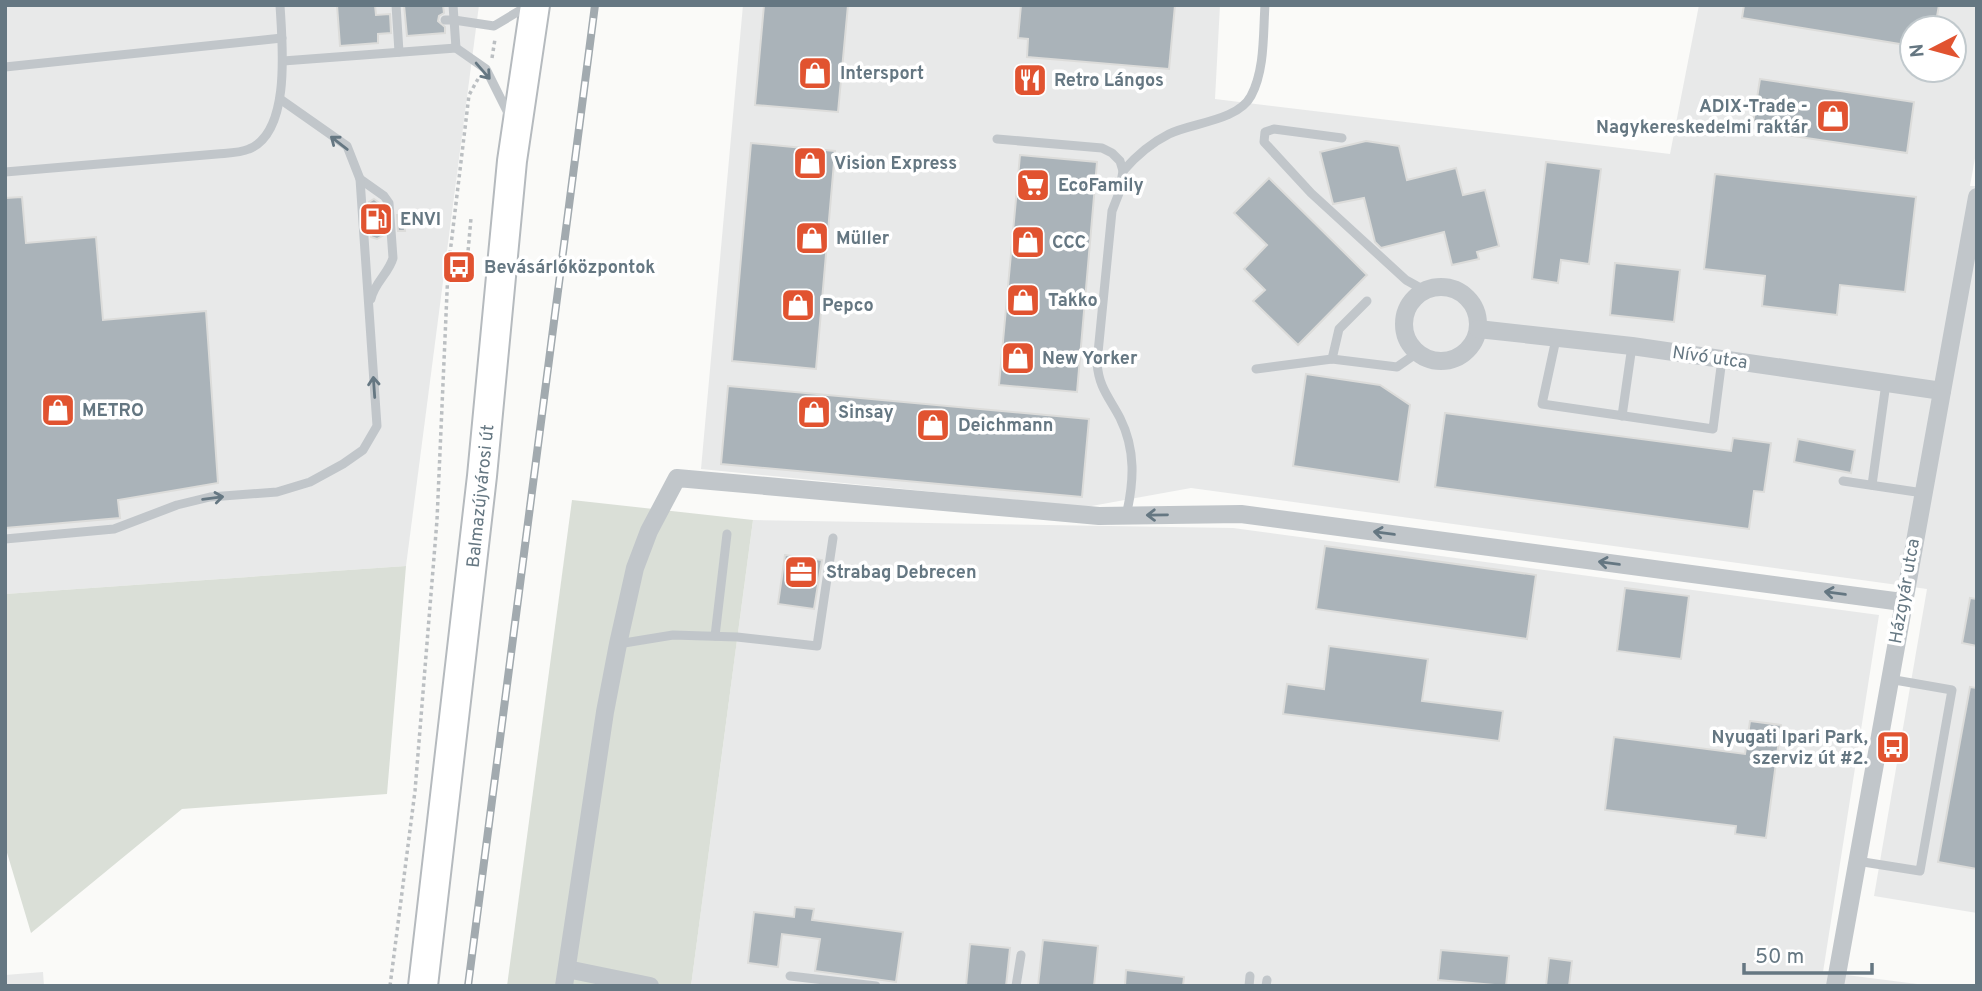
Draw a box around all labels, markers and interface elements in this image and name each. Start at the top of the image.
north arrow [1898,14,1968,84]
text: N [1905,43,1931,59]
shop icon: Intersport [796,54,834,92]
restaurant icon: Retro Lángos [1011,61,1049,99]
one-way arrow [475,62,491,80]
place label: Intersport [840,63,924,86]
place label: Retro Lángos [1054,70,1164,93]
place label: ADIX-Trade - Nagykereskedelmi raktár [1596,96,1808,140]
shop icon: ADIX-Trade - Nagykereskedelmi raktár [1814,97,1852,135]
one-way arrow [331,135,349,150]
shop icon: Vision Express [791,144,829,182]
place label: Vision Express [834,153,957,176]
supermarket icon: EcoFamily [1014,166,1052,204]
place label: EcoFamily [1058,175,1144,198]
fuel station icon: ENVI [357,200,395,238]
place label: ENVI [400,209,441,232]
shop icon: Müller [793,219,831,257]
shop icon: CCC [1009,223,1047,261]
place label: Müller [836,228,890,251]
place label: CCC [1052,232,1086,255]
bus stop icon: Bevásárlóközpontok [440,248,478,286]
place label: Bevásárlóközpontok [484,257,655,280]
shop icon: Takko [1004,281,1042,319]
shop icon: Pepco [779,286,817,324]
place label: Takko [1048,290,1098,313]
place label: Pepco [822,295,874,318]
shop icon: New Yorker [999,339,1037,377]
street label: Nívó utca [1671,342,1749,375]
place label: New Yorker [1042,348,1138,371]
one-way arrow [367,376,380,399]
shop icon: METRO [39,391,77,429]
shop icon: Sinsay [795,393,833,431]
place label: METRO [82,400,144,423]
place label: Sinsay [838,402,894,425]
shop icon: Deichmann [914,406,952,444]
place label: Deichmann [958,415,1053,438]
street label: Balmazújvárosi út [463,423,500,569]
one-way arrow [201,491,224,504]
one-way arrow [1146,508,1169,522]
one-way arrow [1373,526,1395,539]
street label: Házgyár utca [1885,537,1926,646]
office icon: Strabag Debrecen [782,553,820,591]
one-way arrow [1598,556,1621,569]
place label: Strabag Debrecen [826,562,977,585]
one-way arrow [1824,586,1846,599]
place label: Nyugati Ipari Park, szerviz út #2. [1711,727,1868,771]
bus stop icon: Nyugati Ipari Park, szerviz út #2. [1874,728,1912,766]
scale bar [1744,932,1872,976]
text: 50 m [1755,944,1804,971]

